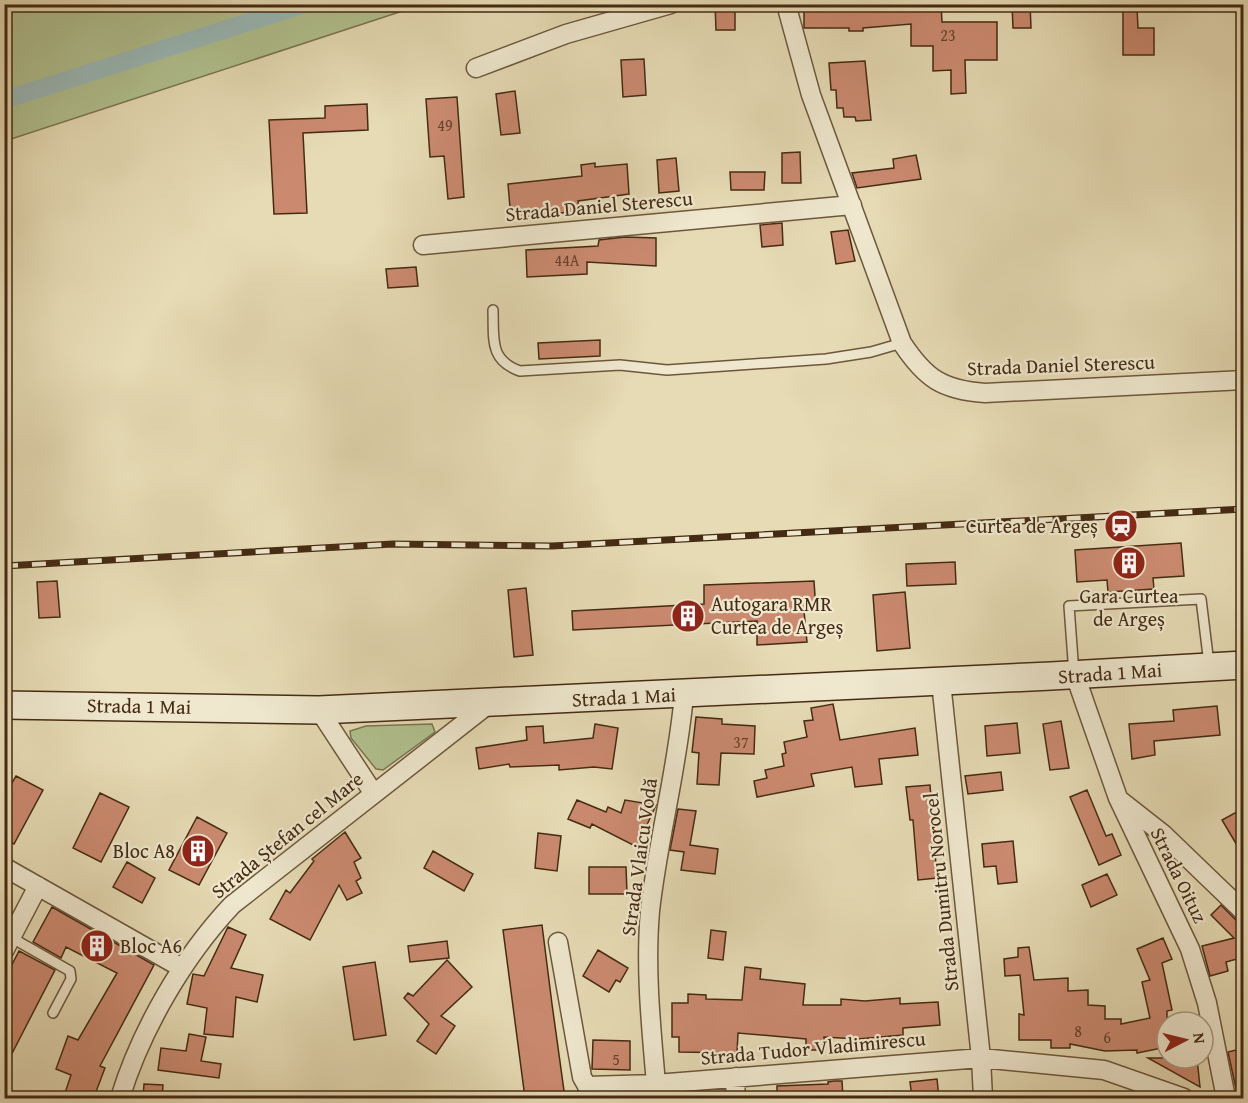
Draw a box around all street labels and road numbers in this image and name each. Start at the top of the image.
street label: Strada Daniel Sterescu [504,183,694,228]
street label: Strada Daniel Sterescu [967,347,1156,382]
street label: Strada 1 Mai [1057,654,1163,691]
street label: Strada 1 Mai [571,679,677,714]
street label: Strada 1 Mai [87,690,192,721]
street label: Strada Ștefan cel Mare [204,764,369,905]
street label: Strada Vlaicu Vodă [613,776,664,938]
street label: Strada Dumitru Norocel [916,791,965,993]
street label: Strada Oituz [1144,822,1215,928]
street label: Strada Tudor Vladimirescu [699,1023,927,1072]

